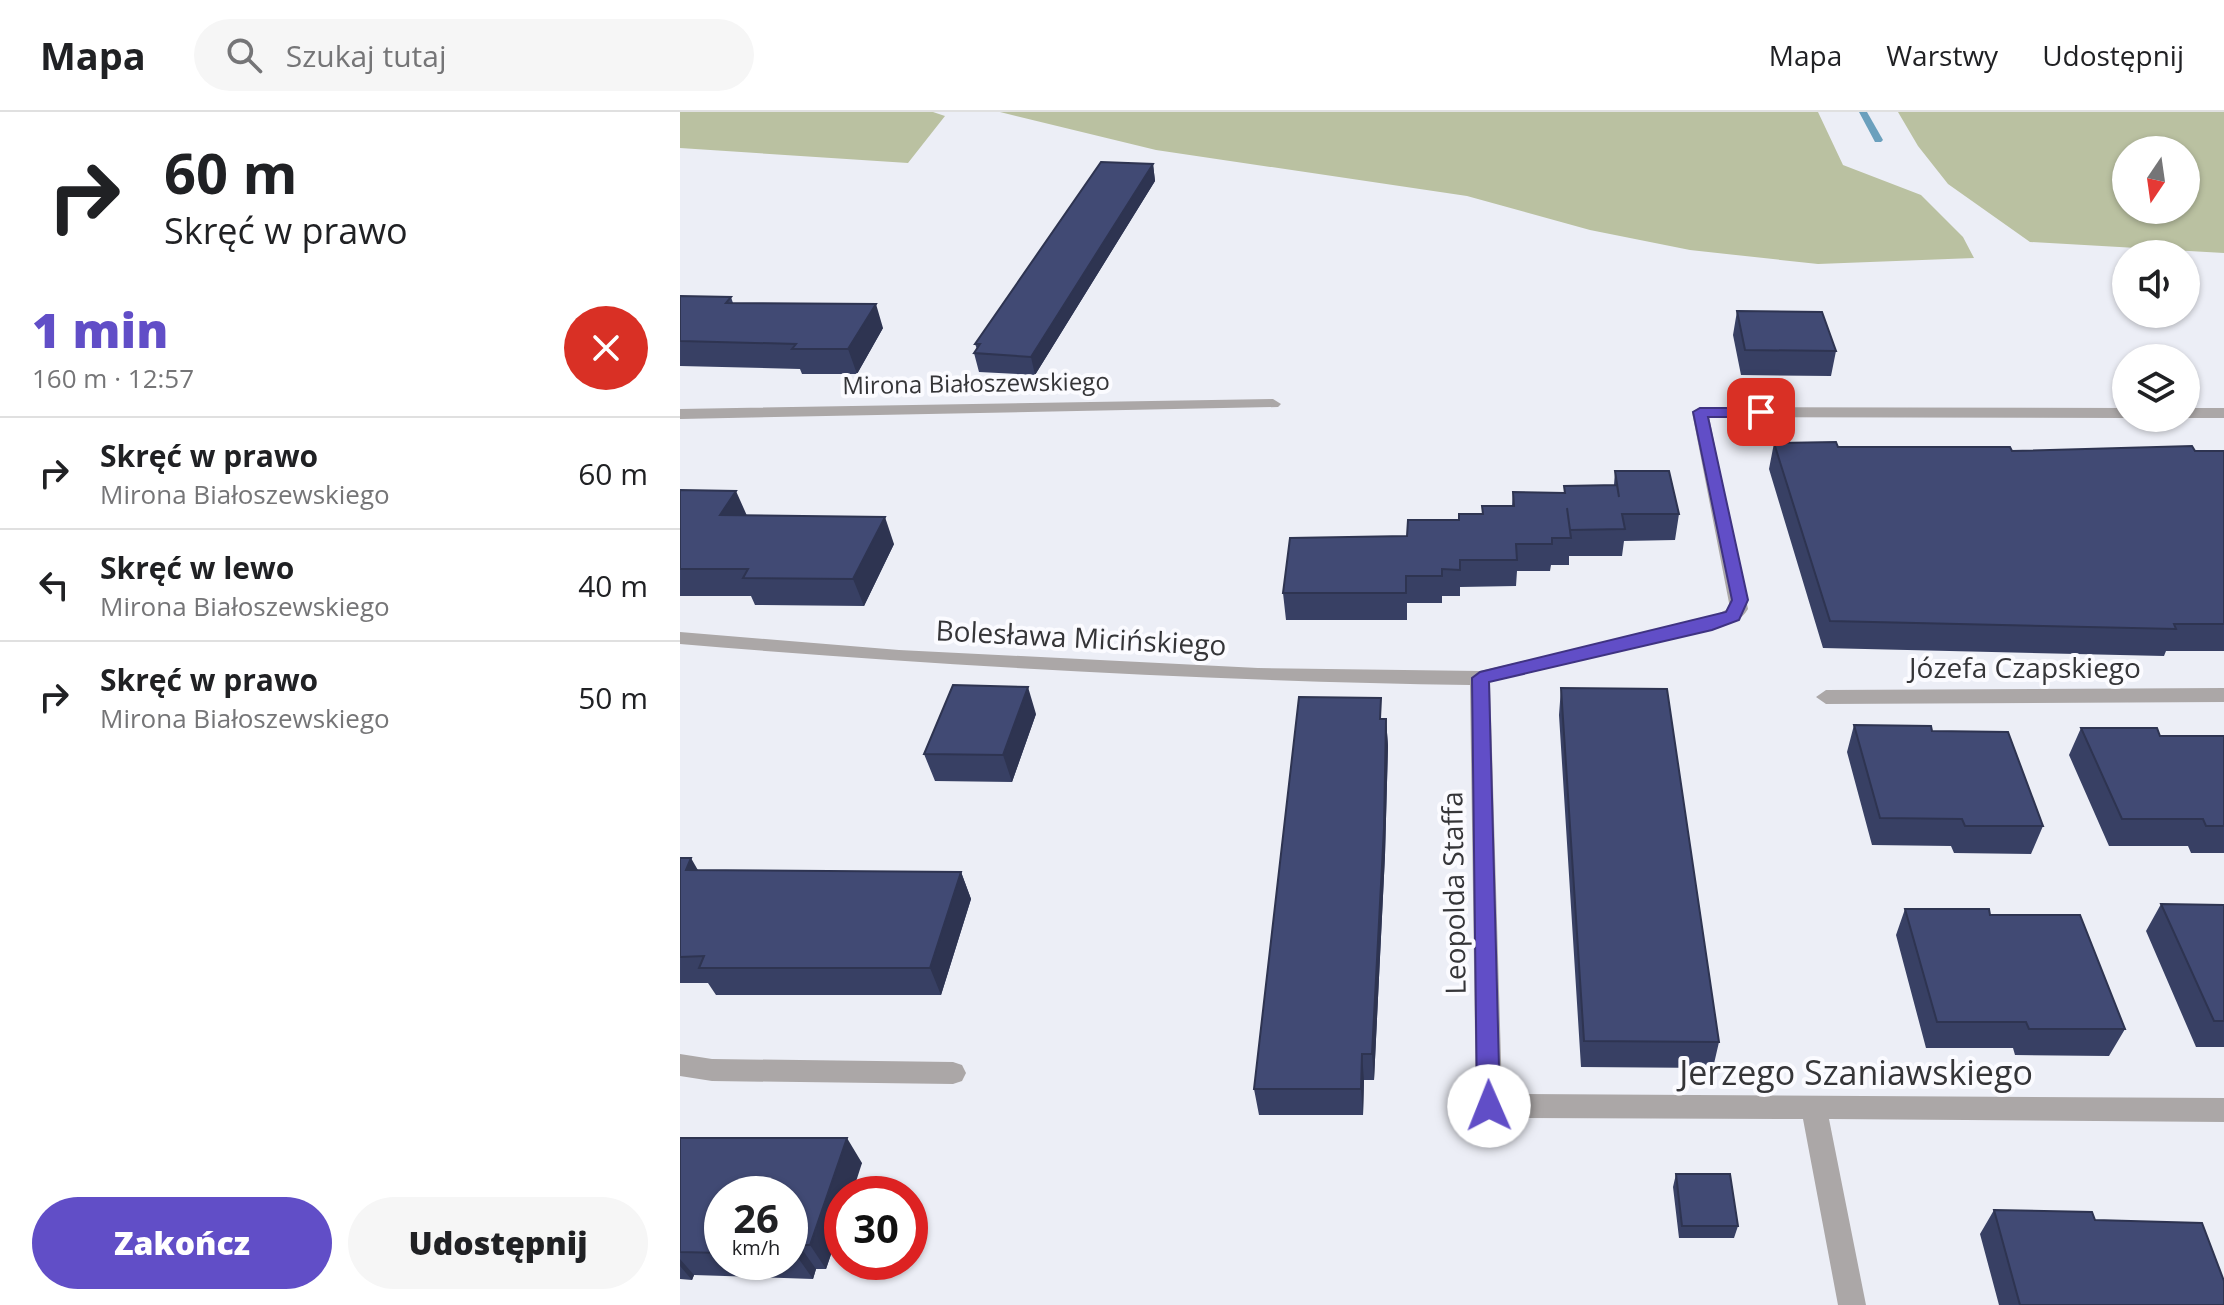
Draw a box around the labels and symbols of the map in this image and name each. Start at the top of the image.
north arrow [2112,136,2200,224]
street label: Mirona Białoszewskiego [842,364,1110,401]
pin [1727,378,1795,446]
street label: Bolesława Micińskiego [935,610,1227,664]
street label: Józefa Czapskiego [1906,648,2141,686]
street label: Leopolda Staffa [1432,791,1474,995]
street label: Jerzego Szaniawskiego [1676,1049,2033,1095]
position arrow [1447,1064,1531,1148]
speed limit sign: 30 [824,1176,928,1280]

